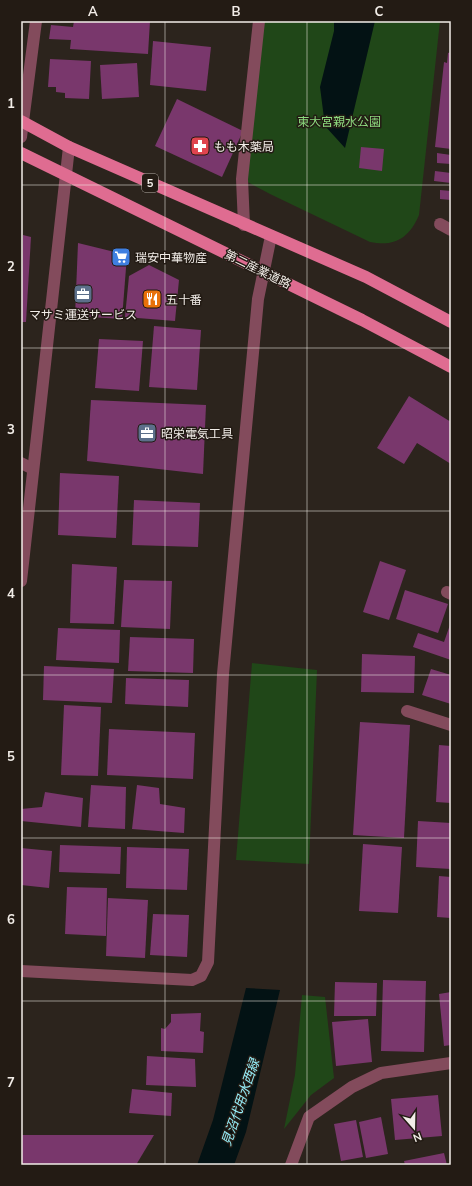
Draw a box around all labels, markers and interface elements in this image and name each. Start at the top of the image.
text: A [88,3,98,19]
text: B [232,3,241,19]
text: C [375,3,384,19]
text: 1 [7,95,15,111]
park label: 東大宮親水公園 [297,114,381,129]
pharmacy icon: もも木薬局 [189,135,211,157]
place label: もも木薬局 [214,139,274,154]
road number: 5 [142,174,158,192]
supermarket icon: 瑞安中華物産 [110,246,132,268]
street label: 第二産業道路 [222,246,294,292]
place label: 瑞安中華物産 [135,250,207,265]
text: 2 [7,258,15,274]
office icon: マサミ運送サービス [72,283,94,305]
restaurant icon: 五十番 [141,288,163,310]
place label: 五十番 [166,292,202,307]
place label: マサミ運送サービス [29,307,137,322]
text: 3 [7,421,15,437]
office icon: 昭栄電気工具 [136,422,158,444]
place label: 昭栄電気工具 [161,426,233,441]
text: 4 [7,585,15,601]
text: 5 [7,748,15,764]
text: 6 [7,911,15,927]
water label: 見沼代用水西緑 [218,1055,263,1148]
text: 7 [7,1074,15,1090]
north arrow [394,1108,434,1148]
text: N [411,1129,424,1145]

